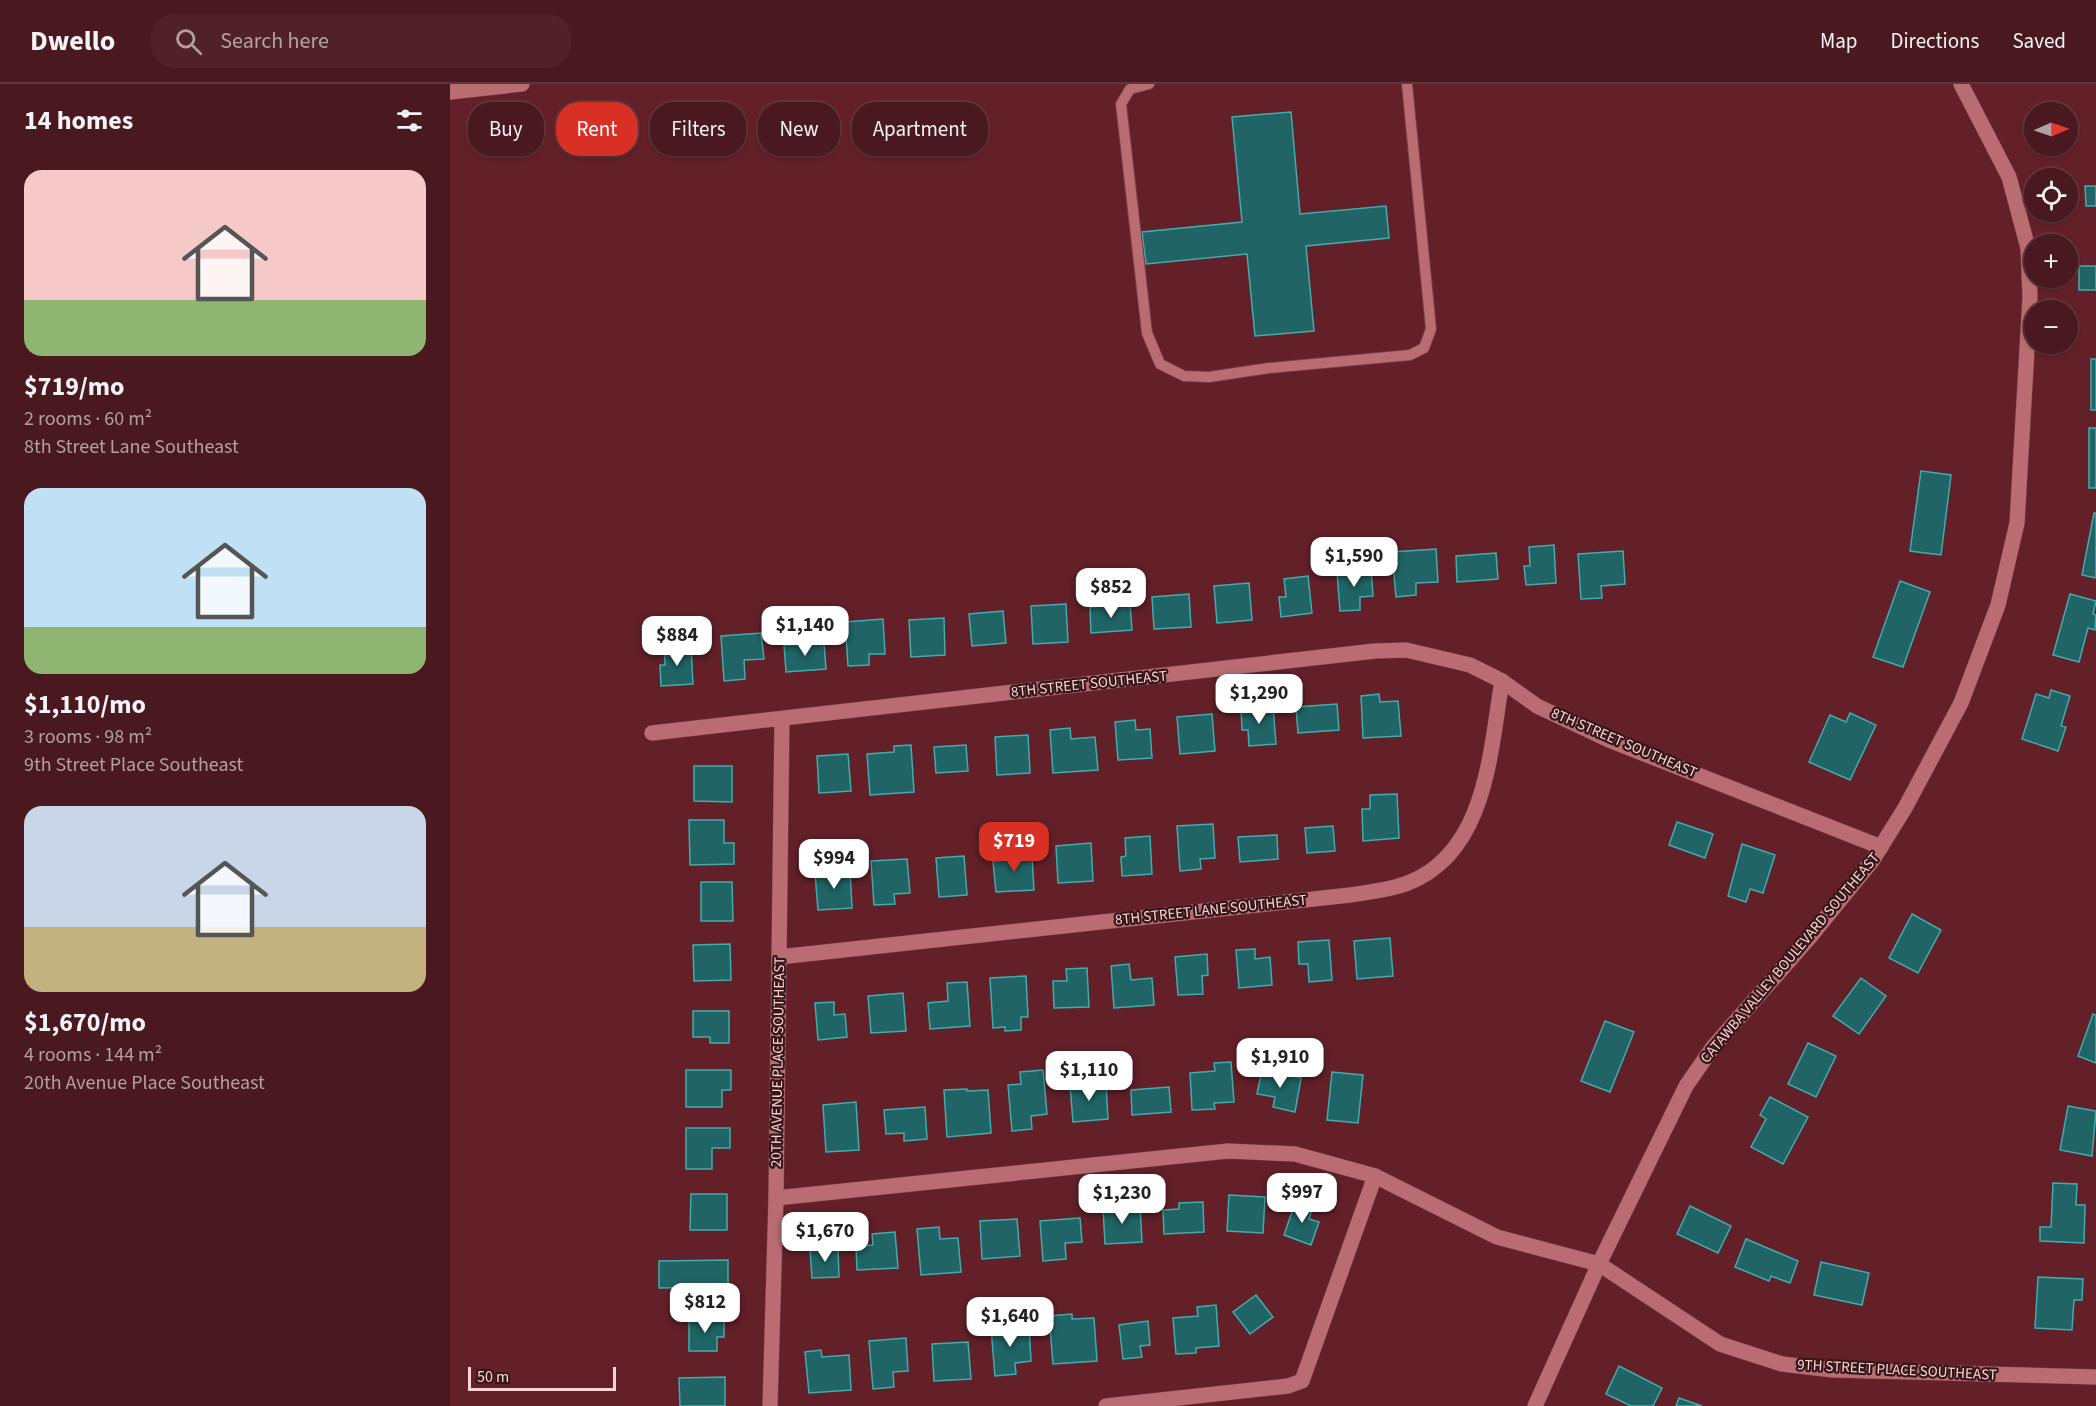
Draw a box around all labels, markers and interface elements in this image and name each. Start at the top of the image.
search box [151,14,571,68]
text: Dwello [30,21,115,61]
icon: search [172,25,205,58]
text: Search here [220,25,329,57]
text: Map [1820,26,1858,56]
text: Directions [1891,26,1979,56]
text: Saved [2012,26,2066,56]
text: 14 homes [24,102,133,139]
chip: Buy [468,102,544,156]
chip: Rent [556,102,638,156]
chip: Filters [650,102,746,156]
chip: New [758,102,840,156]
chip: Apartment [852,102,988,156]
north arrow [2024,102,2078,156]
map controls [2024,102,2078,354]
icon: filters [393,104,426,137]
button: locate [2024,168,2078,222]
icon: home [171,209,279,317]
button: + [2024,234,2078,288]
button: − [2024,300,2078,354]
text: $719/mo [24,368,124,405]
text: 2 rooms · 60 m² [24,405,152,433]
text: 8th Street Lane Southeast [24,433,239,461]
icon: home [171,527,279,635]
pin: $1,590 [1305,537,1403,588]
text: $1,590 [1325,542,1383,570]
pin: $852 [1075,568,1147,619]
text: $852 [1090,573,1132,601]
pin: $1,140 [756,606,854,657]
text: $1,140 [776,611,834,639]
pin: $884 [641,616,713,667]
text: $884 [656,621,698,649]
street label: 8TH STREET SOUTHEAST [1010,665,1168,703]
pin: $1,290 [1210,674,1308,725]
text: $1,290 [1230,679,1288,707]
text: $1,110/mo [24,686,146,723]
street label: 8TH STREET SOUTHEAST [1548,703,1700,783]
text: 3 rooms · 98 m² [24,723,152,751]
text: 9th Street Place Southeast [24,751,243,779]
pin: $719 [978,822,1050,873]
text: $719 [993,827,1035,855]
pin: $994 [798,839,870,890]
text: $994 [813,844,855,872]
icon: home [171,845,279,953]
street label: CATAWBA VALLEY BOULEVARD SOUTHEAST [1696,848,1884,1068]
street label: 8TH STREET LANE SOUTHEAST [1114,889,1308,931]
street label: 20TH AVENUE PLACE SOUTHEAST [766,957,790,1167]
text: $1,670/mo [24,1004,146,1041]
pin: $1,910 [1231,1038,1329,1089]
text: 4 rooms · 144 m² [24,1041,162,1069]
text: $1,910 [1251,1043,1309,1071]
pin: $1,110 [1040,1051,1138,1102]
text: $1,110 [1060,1056,1118,1084]
text: 20th Avenue Place Southeast [24,1069,265,1097]
pin: $997 [1266,1173,1338,1224]
pin: $1,230 [1073,1174,1171,1225]
text: $997 [1281,1178,1323,1206]
text: $1,230 [1093,1179,1151,1207]
pin: $1,670 [776,1212,874,1263]
text: $1,670 [796,1217,854,1245]
pin: $812 [669,1283,741,1334]
text: $812 [684,1288,726,1316]
pin: $1,640 [961,1297,1059,1348]
text: $1,640 [981,1302,1039,1330]
street label: 9TH STREET PLACE SOUTHEAST [1797,1354,1997,1386]
scale bar [468,1364,616,1392]
text: 50 m [477,1366,509,1388]

